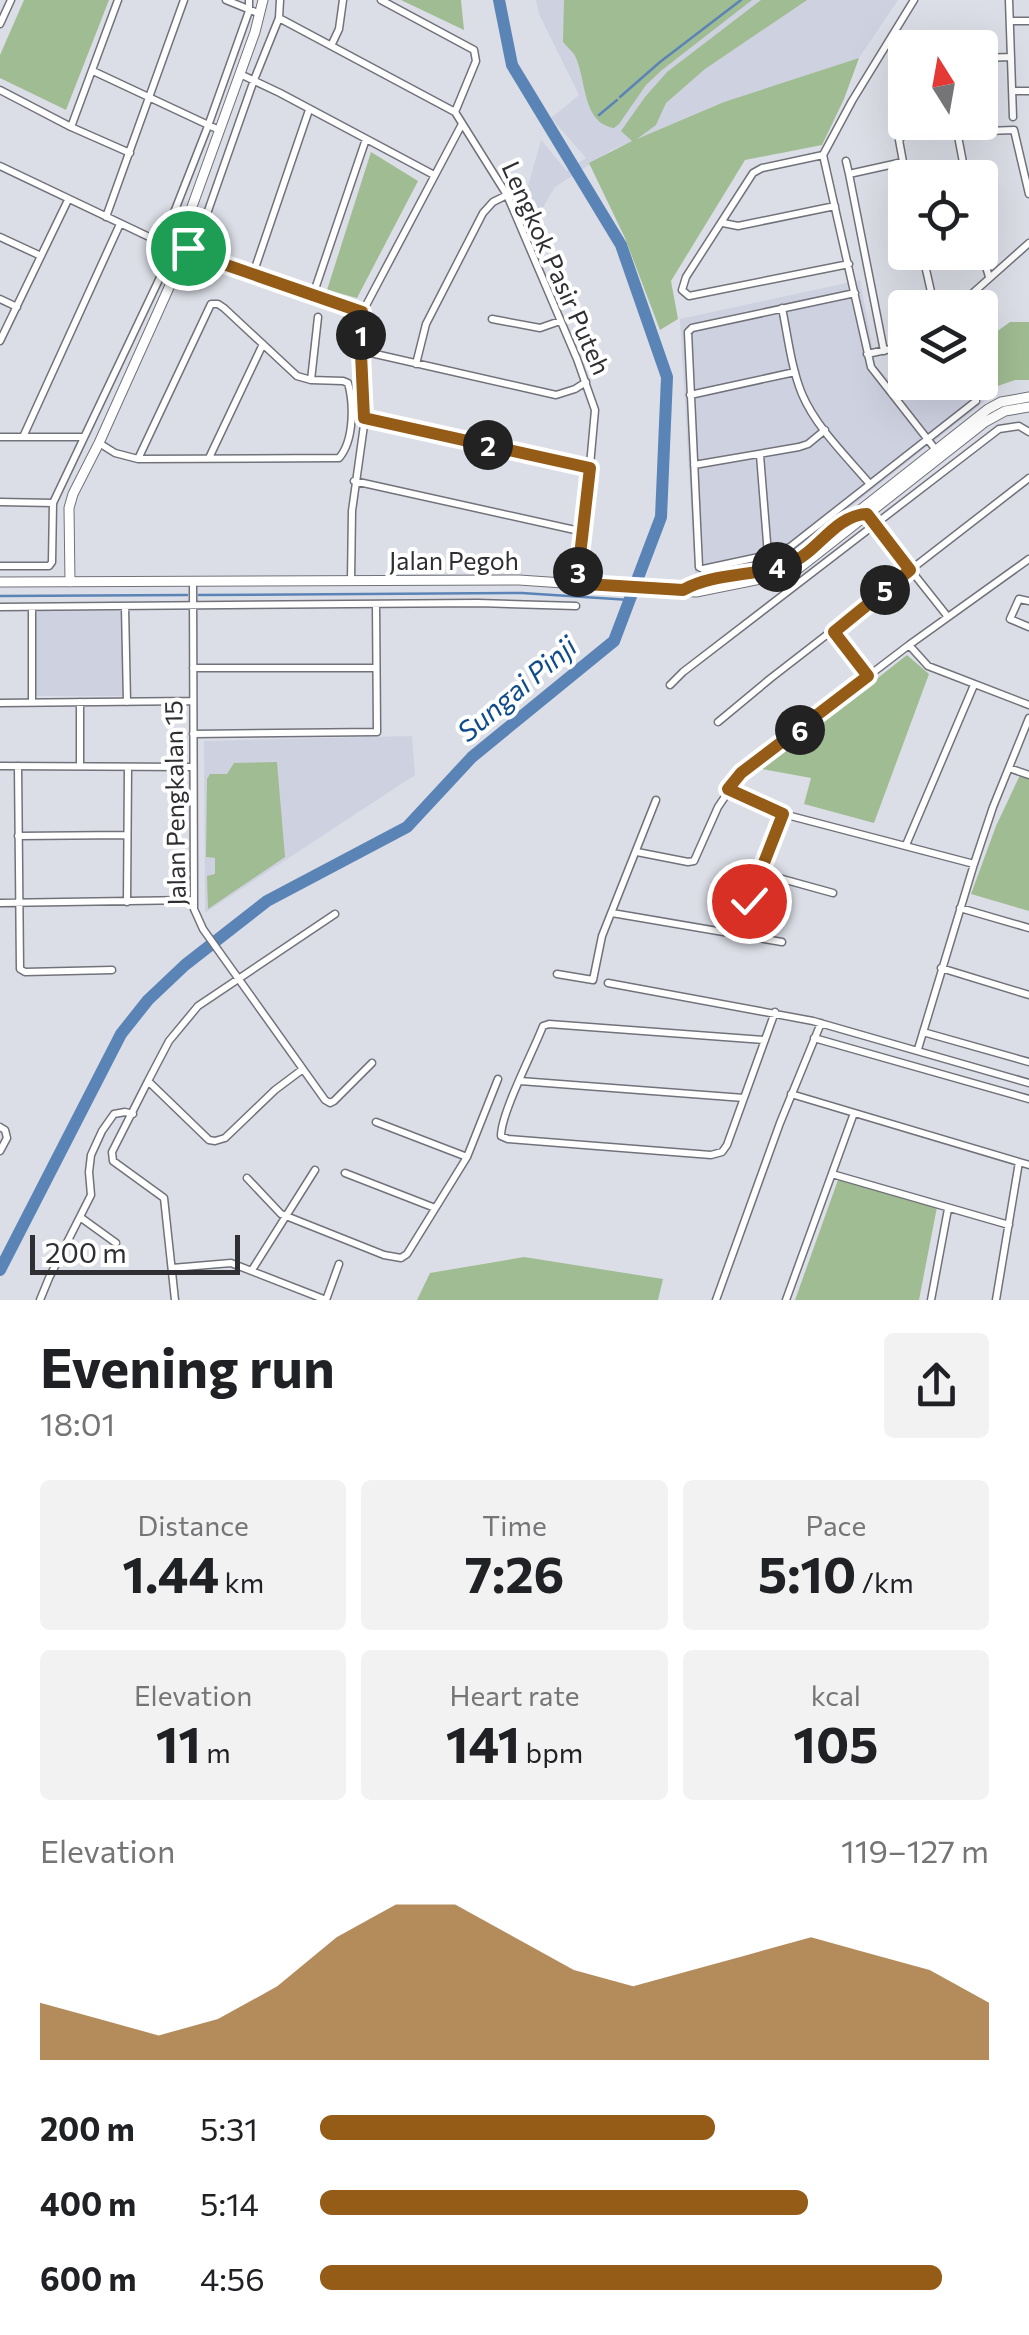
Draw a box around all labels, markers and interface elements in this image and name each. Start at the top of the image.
north arrow [888,30,998,140]
map controls [888,30,998,400]
street label: Lengkok Pasir Puteh [496,156,617,379]
button: locate [888,160,998,270]
pin [146,206,231,291]
icon: arrive [161,221,216,276]
button: layers [888,290,998,400]
pin: 1 [336,310,386,360]
text: 1 [355,318,367,352]
pin: 2 [463,420,513,470]
text: 2 [480,428,496,462]
pin: 4 [752,542,802,592]
street label: Jalan Pegoh [389,545,519,575]
pin: 3 [553,547,603,597]
text: 4 [768,550,786,584]
text: 3 [570,555,586,589]
pin: 5 [860,565,910,615]
text: 5 [877,573,893,607]
water label: Sungai Pinji [450,628,584,748]
street label: Jalan Pengkalan 15 [157,700,191,906]
pin: 6 [775,705,825,755]
text: 6 [791,713,809,747]
pin [707,859,792,944]
icon: check [722,874,777,929]
scale bar [30,1230,240,1274]
text: 200 m [45,1235,127,1269]
text: Evening run [40,1332,335,1399]
button: share [884,1333,989,1438]
text: 18:01 [40,1403,115,1443]
text: Distance [138,1508,249,1542]
text: Time [482,1508,547,1542]
text: Pace [805,1508,866,1542]
text: 1.44 [122,1542,219,1603]
text: 7:26 [465,1542,564,1603]
text: 5:10 [758,1542,856,1603]
text: km [219,1565,264,1599]
text: /km [856,1565,914,1599]
text: Elevation [134,1678,252,1712]
text: Heart rate [449,1678,580,1712]
text: kcal [811,1678,861,1712]
text: 11 [156,1712,201,1773]
text: 141 [446,1712,520,1773]
text: 105 [793,1712,878,1773]
text: m [201,1735,231,1769]
text: bpm [520,1735,583,1769]
text: Elevation [40,1830,175,1870]
text: 119–127 m [841,1830,989,1870]
text: 200 m [40,2108,135,2148]
text: 5:31 [200,2108,258,2148]
text: 400 m [40,2183,136,2223]
text: 5:14 [200,2183,259,2223]
text: 600 m [40,2258,136,2298]
text: 4:56 [200,2258,265,2298]

